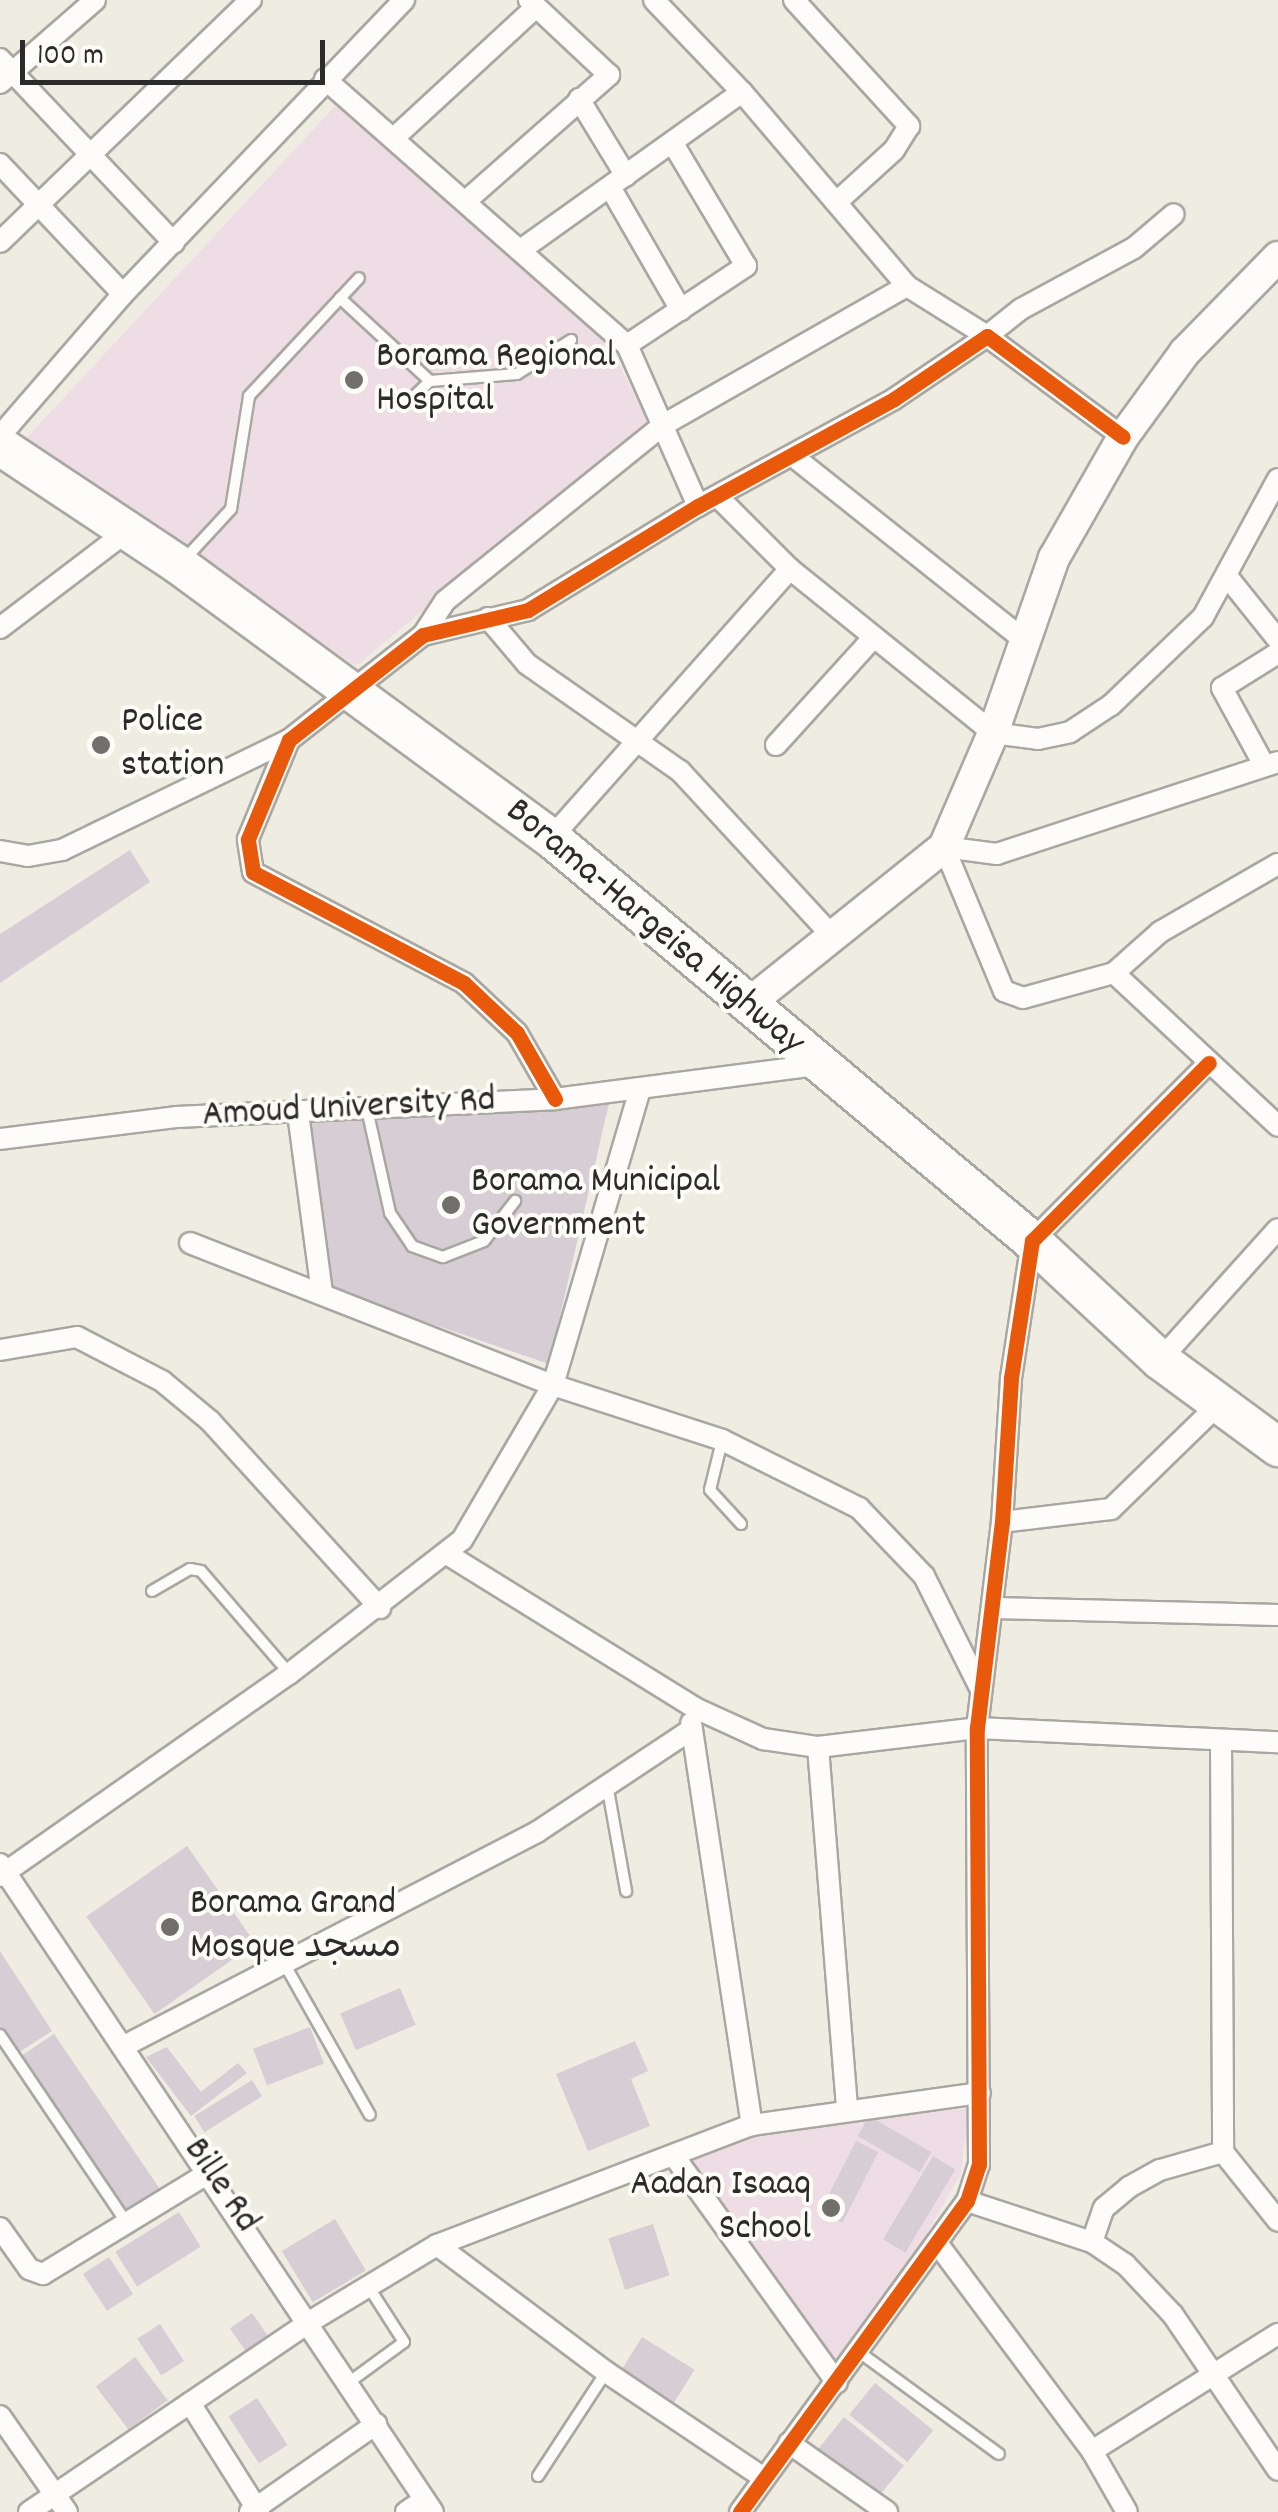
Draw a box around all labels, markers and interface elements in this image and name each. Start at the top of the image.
scale bar [25,20,330,82]
text: 100 m [37,36,104,79]
place label: Borama Regional Hospital [376,335,616,424]
marker: Borama Regional Hospital [341,367,367,393]
place label: Police station [121,700,224,789]
marker: Police station [90,734,112,756]
street label: Borama-Hargeisa Highway [495,790,813,1066]
street label: Amoud University Rd [201,1079,497,1139]
place label: Borama Municipal Government [471,1160,720,1250]
marker: Borama Municipal Government [440,1194,462,1216]
place label: Borama Grand Mosque مسجد [190,1882,401,1972]
marker: Borama Grand Mosque مسجد [159,1916,181,1938]
street label: Bille Rd [172,2130,268,2242]
place label: Aadan Isaaq School [630,2163,811,2252]
marker: Aadan Isaaq School [820,2197,842,2219]

